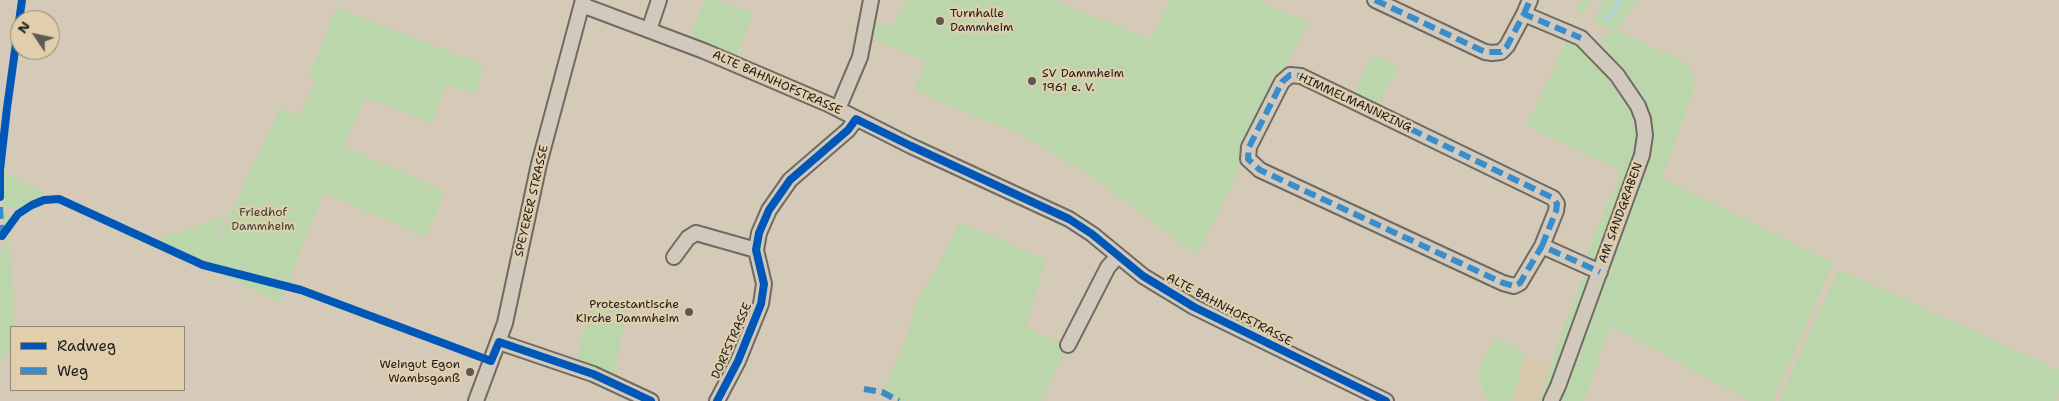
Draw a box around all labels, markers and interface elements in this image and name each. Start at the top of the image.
place label: Turnhalle Dammheim [950,7,1013,35]
north arrow [10,10,60,60]
marker: Turnhalle Dammheim [934,15,946,27]
text: N [13,18,34,37]
street label: ALTE BAHNHOFSTRASSE [710,48,844,118]
place label: SV Dammheim 1961 e. V. [1042,67,1124,95]
street label: HIMMELMANNRING [1296,70,1414,136]
marker: SV Dammheim 1961 e. V. [1026,75,1038,87]
street label: SPEYERER STRASSE [512,144,552,258]
street label: AM SANDGRABEN [1596,161,1646,265]
park label: Friedhof Dammheim [231,206,295,234]
street label: ALTE BAHNHOFSTRASSE [1164,271,1294,349]
place label: Protestantische Kirche Dammheim [576,298,679,326]
street label: DORFSTRASSE [709,301,755,381]
marker: Protestantische Kirche Dammheim [683,306,695,318]
legend [10,326,185,391]
text: Radweg [57,336,116,356]
place label: Weingut Egon Wambsganß [379,358,460,386]
text: Weg [57,361,88,381]
marker: Weingut Egon Wambsganß [464,366,476,378]

